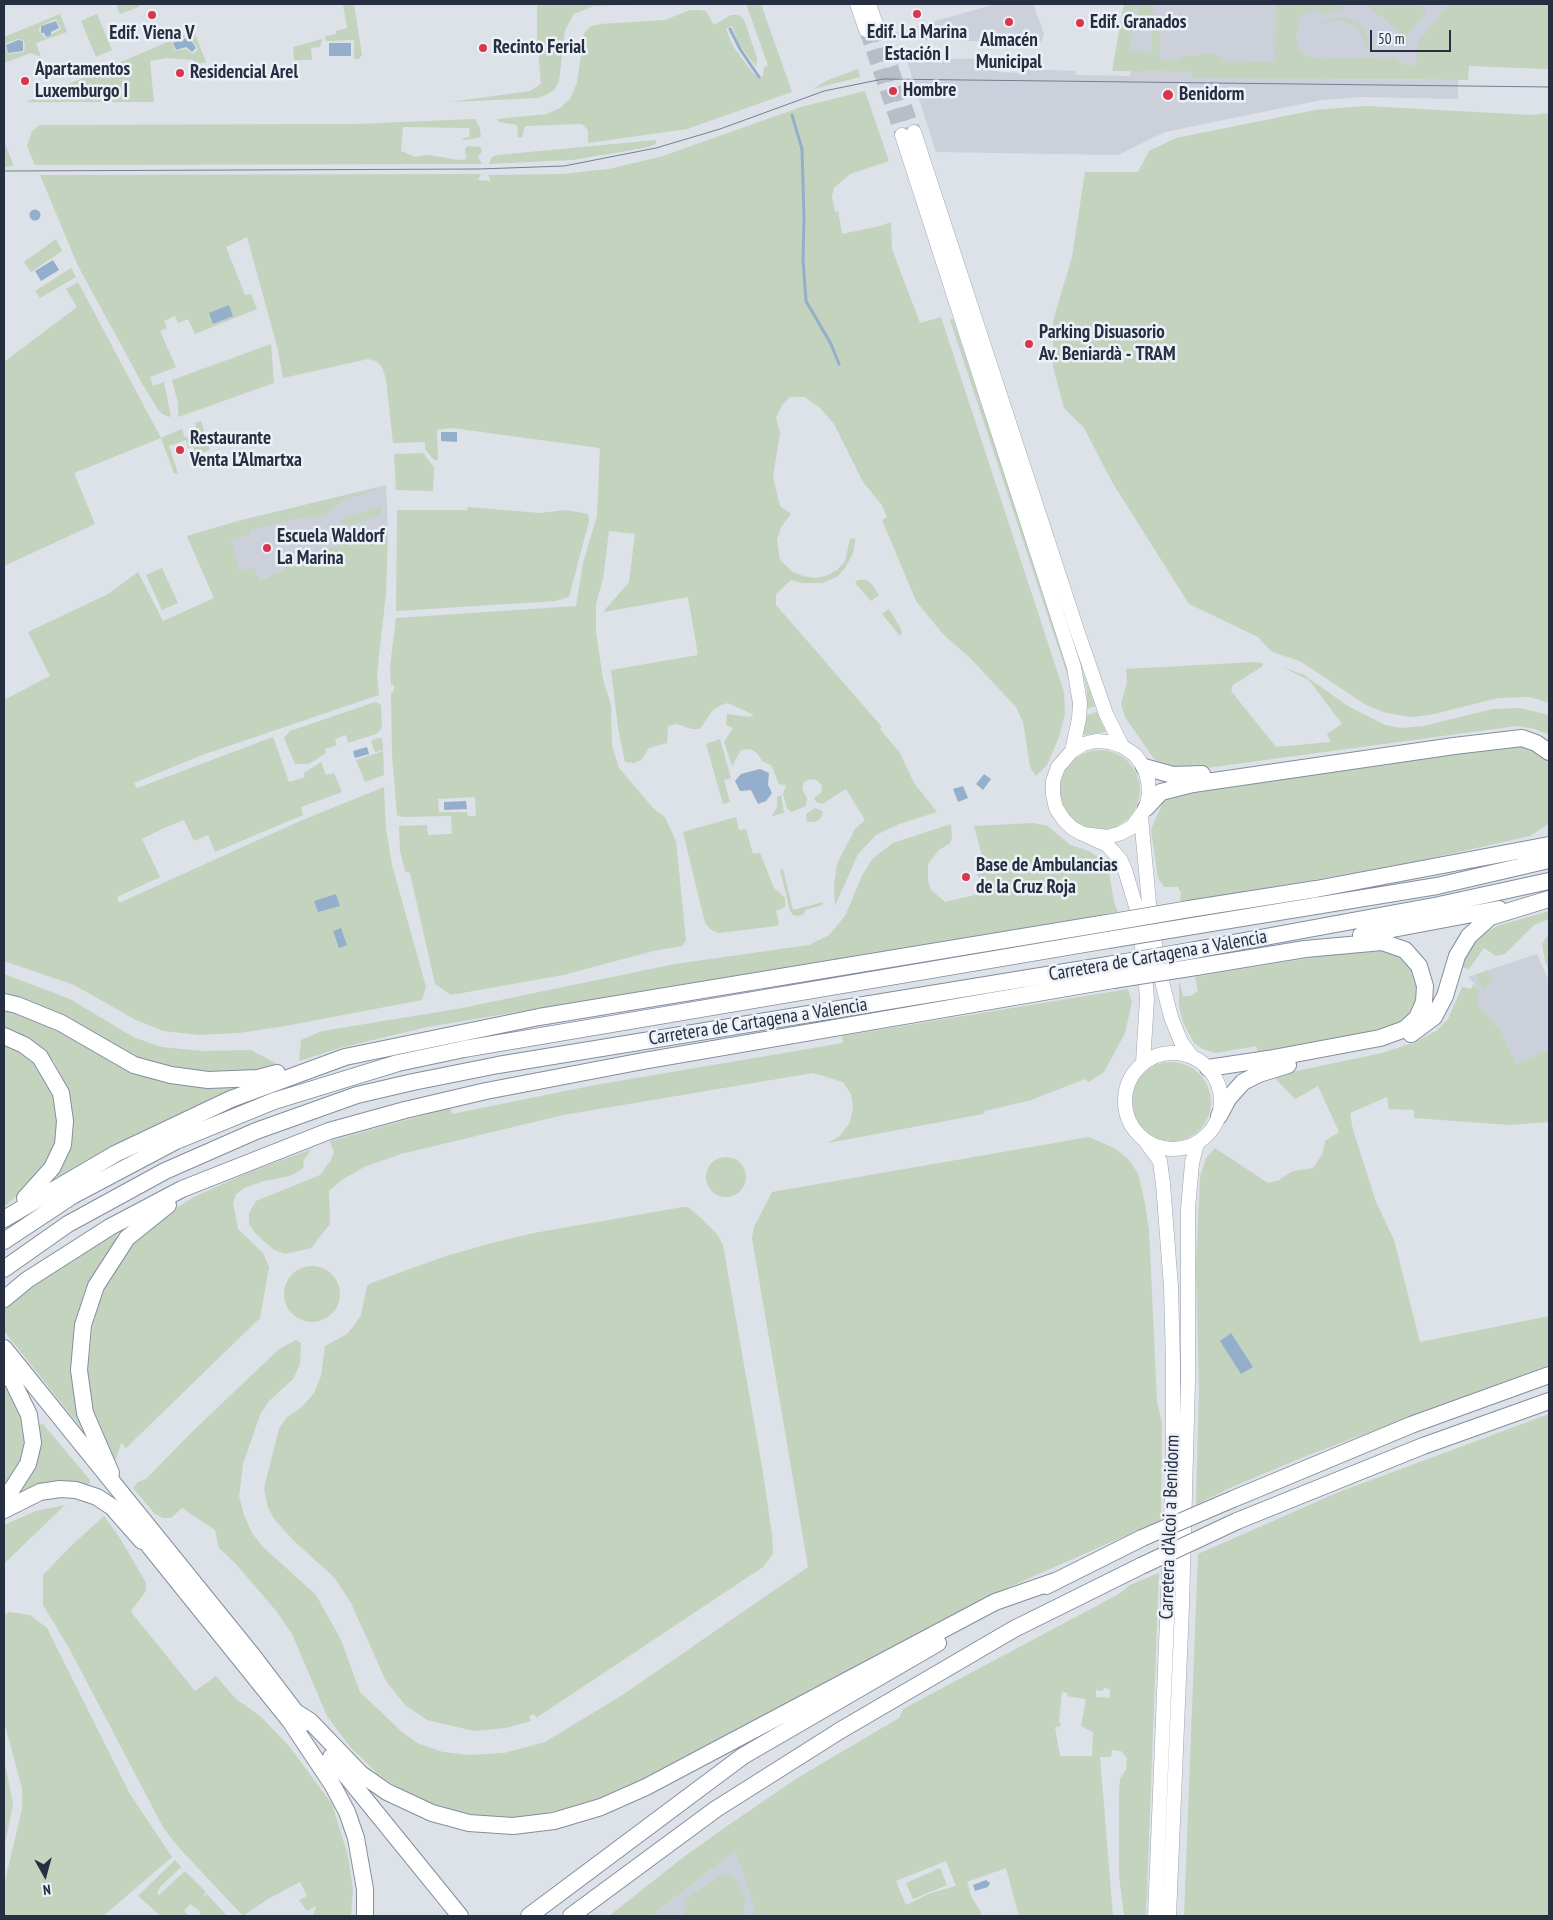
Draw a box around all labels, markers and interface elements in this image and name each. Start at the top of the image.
marker: Edif. La Marina Estación I [911,8,923,20]
marker: Edif. Viena V [146,9,158,21]
place label: Edif. Granados [1090,12,1186,34]
marker: Almacén Municipal [1003,16,1015,28]
marker: Edif. Granados [1074,17,1086,29]
scale bar [1373,20,1454,52]
place label: Edif. La Marina Estación I [867,22,967,66]
place label: Edif. Viena V [109,23,195,45]
text: 50 m [1378,29,1404,48]
place label: Almacén Municipal [976,30,1042,74]
place label: Recinto Ferial [493,37,586,59]
marker: Recinto Ferial [477,42,489,54]
place label: Apartamentos Luxemburgo I [35,59,130,103]
place label: Residencial Arel [190,62,298,84]
marker: Residencial Arel [174,67,186,79]
marker: Apartamentos Luxemburgo I [19,75,31,87]
place label: Hombre [903,80,956,102]
place label: Benidorm [1179,84,1244,106]
marker: Hombre [887,85,899,97]
marker: Benidorm [1161,88,1175,102]
place label: Parking Disuasorio Av. Beniardà - TRAM [1039,322,1175,366]
marker: Parking Disuasorio Av. Beniardà - TRAM [1023,338,1035,350]
place label: Restaurante Venta L’Almartxa [190,428,302,472]
marker: Restaurante Venta L’Almartxa [174,444,186,456]
place label: Escuela Waldorf La Marina [277,526,384,570]
marker: Escuela Waldorf La Marina [261,542,273,554]
place label: Base de Ambulancias de la Cruz Roja [976,855,1118,899]
marker: Base de Ambulancias de la Cruz Roja [960,871,972,883]
street label: Carretera de Cartagena a Valencia [1047,926,1269,986]
street label: Carretera de Cartagena a Valencia [647,993,869,1051]
street label: Carretera d'Alcoi a Benidorm [1155,1434,1185,1620]
north arrow [20,1850,70,1900]
text: N [42,1880,52,1899]

